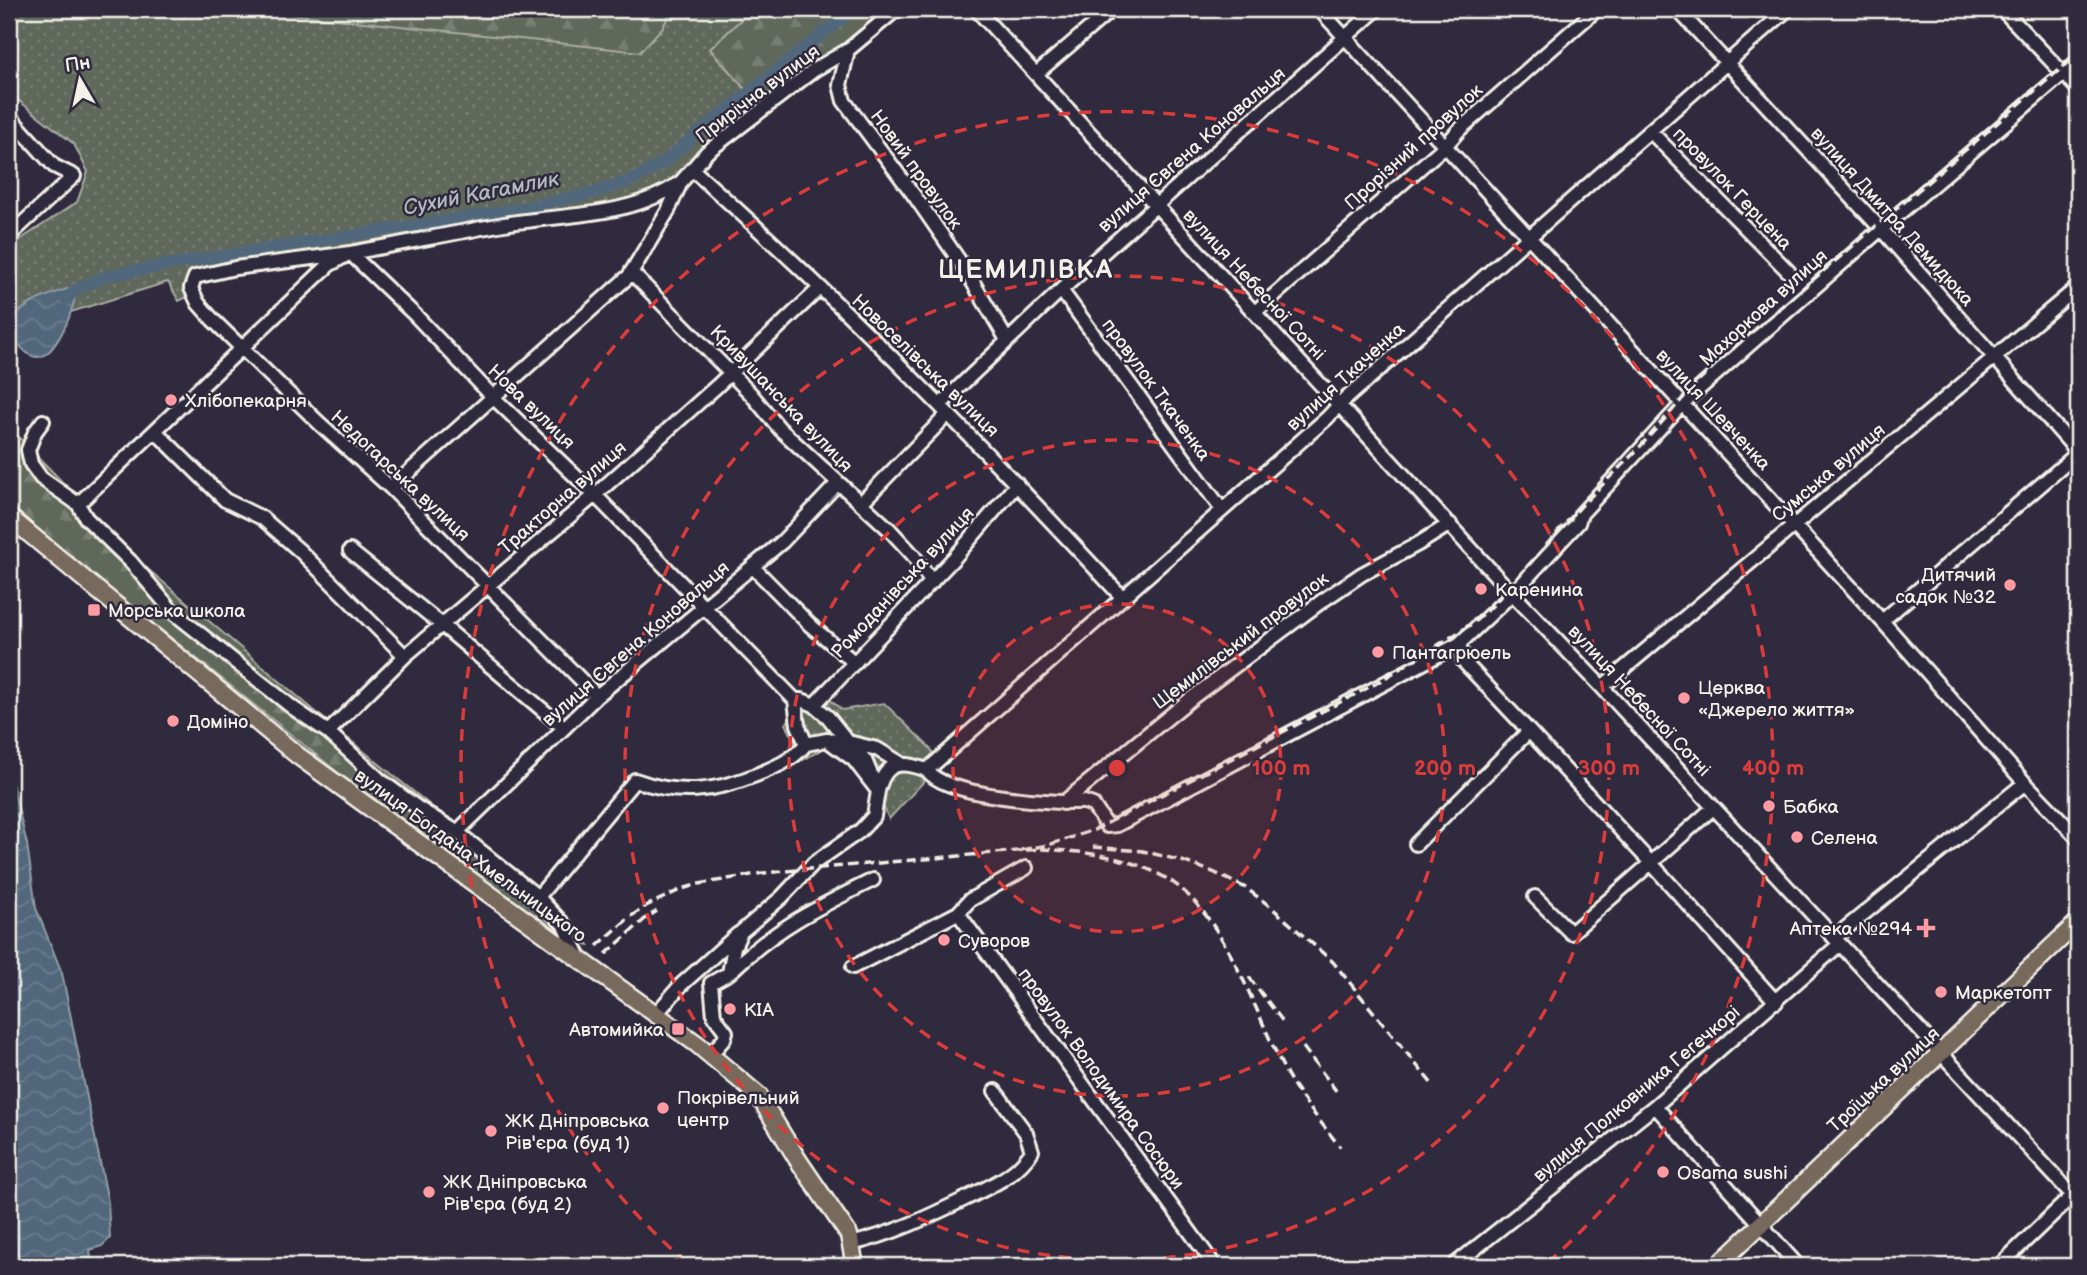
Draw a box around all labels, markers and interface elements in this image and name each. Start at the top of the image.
street label: Прирічна вулиця [691,40,825,148]
north arrow [46,46,116,116]
text: Пн [63,51,92,78]
street label: вулиця Євгена Коновальця [1094,62,1290,238]
street label: Прорізний провулок [1340,79,1488,215]
street label: Новий провулок [865,106,967,234]
street label: провулок Герцена [1667,123,1796,255]
street label: вулиця Дмитра Демидюка [1805,123,1978,311]
water label: Сухий Кагамлик [401,166,562,221]
street label: вулиця Небесної Сотні [1178,204,1330,366]
street label: Махоркова вулиця [1695,245,1833,372]
district label: ЩЕМИЛІВКА [938,255,1114,286]
street label: Новоселівська вулиця [847,290,1003,442]
street label: провулок Ткаченка [1096,314,1215,466]
street label: вулиця Ткаченка [1282,318,1410,436]
street label: Кривушанська вулиця [705,321,857,477]
street label: вулиця Шевченка [1651,344,1775,476]
street label: Нова вулиця [483,360,579,454]
place label: Хлібопекарня [185,390,307,413]
marker: Хлібопекарня [163,392,179,408]
street label: Недогарська вулиця [326,406,474,546]
street label: Сумська вулиця [1768,419,1890,527]
street label: Тракторна вулиця [495,437,631,560]
street label: Ромоданівська вулиця [827,503,979,664]
street label: вулиця Євгена Коновальця [538,556,734,732]
place label: Дитячий садок №32 [1895,564,1997,609]
street label: Щемилівський провулок [1148,568,1333,715]
marker: Дитячий садок №32 [2002,577,2018,593]
place label: Каренина [1495,579,1583,602]
marker: Каренина [1473,581,1489,597]
place label: Морська школа [108,600,246,623]
marker: Морська школа [86,602,102,618]
street label: вулиця Небесної Сотні [1563,620,1715,782]
place label: Пантагрюель [1392,642,1512,665]
marker: Пантагрюель [1370,644,1386,660]
place label: Церква «Джерело життя» [1698,677,1855,722]
marker: Церква «Джерело життя» [1676,690,1692,706]
place label: Доміно [187,711,248,734]
marker: Доміно [165,713,181,729]
centre of rings [1105,756,1129,780]
text: 100 m [1252,756,1310,781]
text: 200 m [1414,756,1476,781]
text: 300 m [1578,756,1640,781]
text: 400 m [1742,756,1804,781]
street label: вулиця Богдана Хмельницького [350,764,590,948]
place label: Бабка [1783,796,1839,819]
marker: Бабка [1761,798,1777,814]
place label: Селена [1811,827,1878,850]
marker: Селена [1789,829,1805,845]
place label: Аптека №294 [1789,918,1912,941]
marker: Аптека №294 [1918,920,1934,936]
place label: Суворов [958,930,1030,953]
marker: Суворов [936,932,952,948]
street label: провулок Володимира Сосюри [1013,964,1189,1194]
place label: Маркетопт [1955,982,2052,1005]
marker: Маркетопт [1933,984,1949,1000]
place label: KIA [744,999,774,1022]
marker: KIA [722,1001,738,1017]
street label: вулиця Полковника Гегечкорі [1529,1001,1745,1187]
place label: Автомийка [568,1019,664,1042]
marker: Автомийка [670,1021,686,1037]
street label: Троїцька вулиця [1823,1022,1945,1138]
place label: Покрівельний центр [677,1087,800,1132]
marker: Покрівельний центр [655,1100,671,1116]
place label: ЖК Дніпровська Рів'єра (буд 1) [505,1110,649,1155]
marker: ЖК Дніпровська Рів'єра (буд 1) [483,1123,499,1139]
place label: Osama sushi [1677,1162,1788,1185]
marker: Osama sushi [1655,1164,1671,1180]
place label: ЖК Дніпровська Рів'єра (буд 2) [443,1171,587,1216]
marker: ЖК Дніпровська Рів'єра (буд 2) [421,1184,437,1200]

